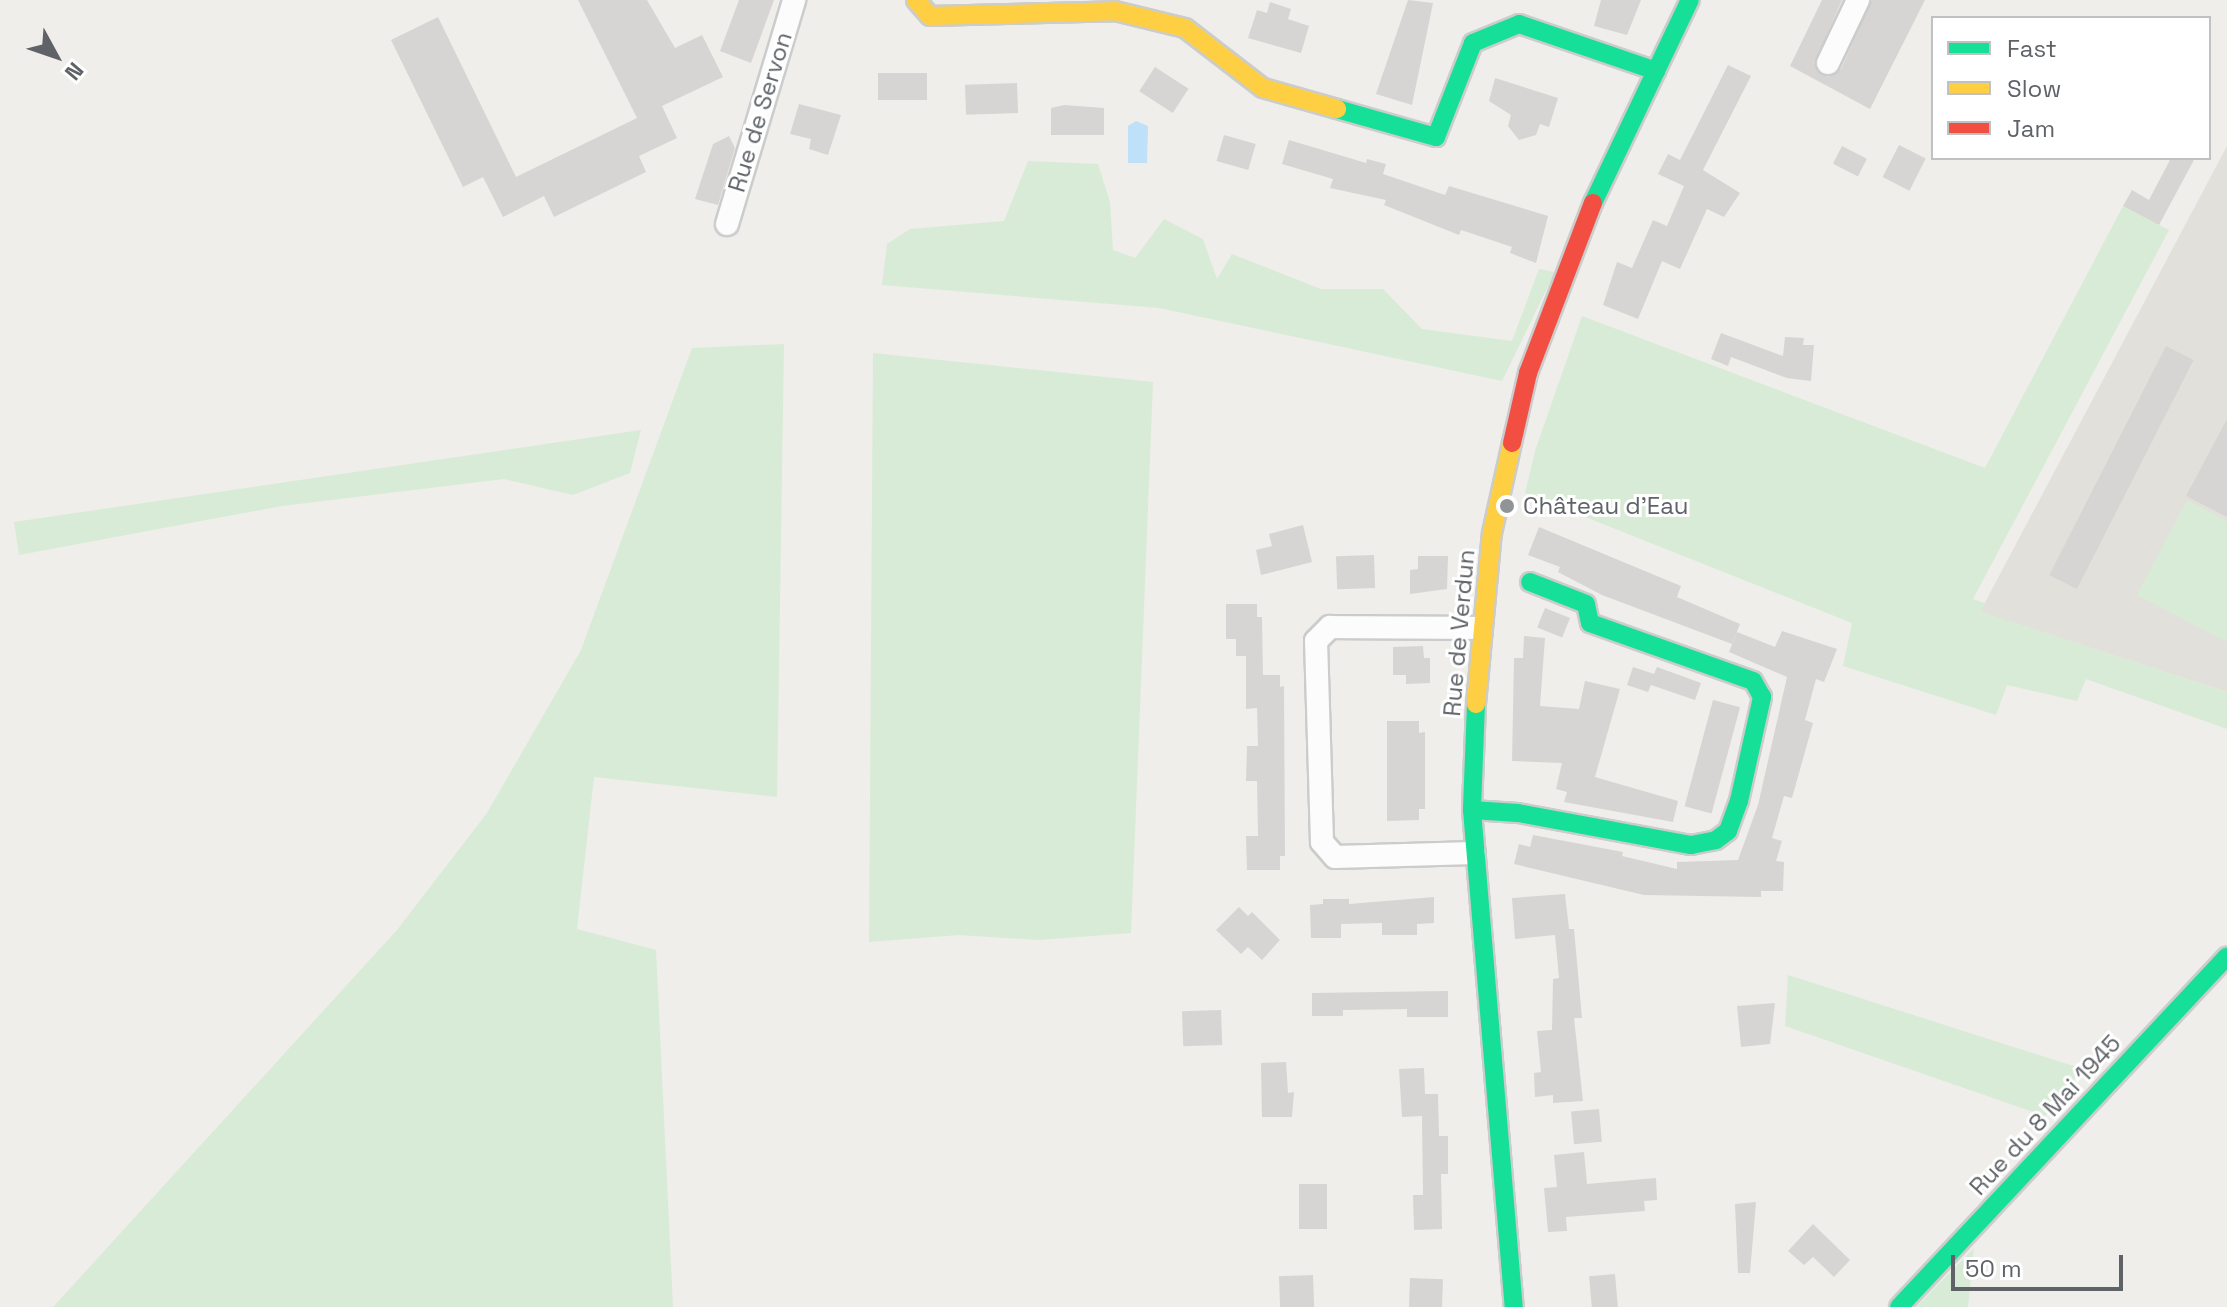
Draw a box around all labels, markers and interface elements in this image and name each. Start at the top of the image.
north arrow [16,16,96,96]
legend [1931,16,2211,160]
street label: Rue de Servon [722,28,798,196]
text: Fast [2007,33,2057,64]
text: N [59,57,90,86]
text: Slow [2007,73,2061,104]
text: Jam [2007,113,2055,144]
place label: Château d'Eau [1523,492,1689,520]
marker: Château d'Eau [1498,497,1516,515]
street label: Rue de Verdun [1437,548,1481,718]
street label: Rue du 8 Mai 1945 [1963,1029,2127,1201]
scale bar [1955,1239,2127,1289]
text: 50 m [1965,1253,2022,1284]

